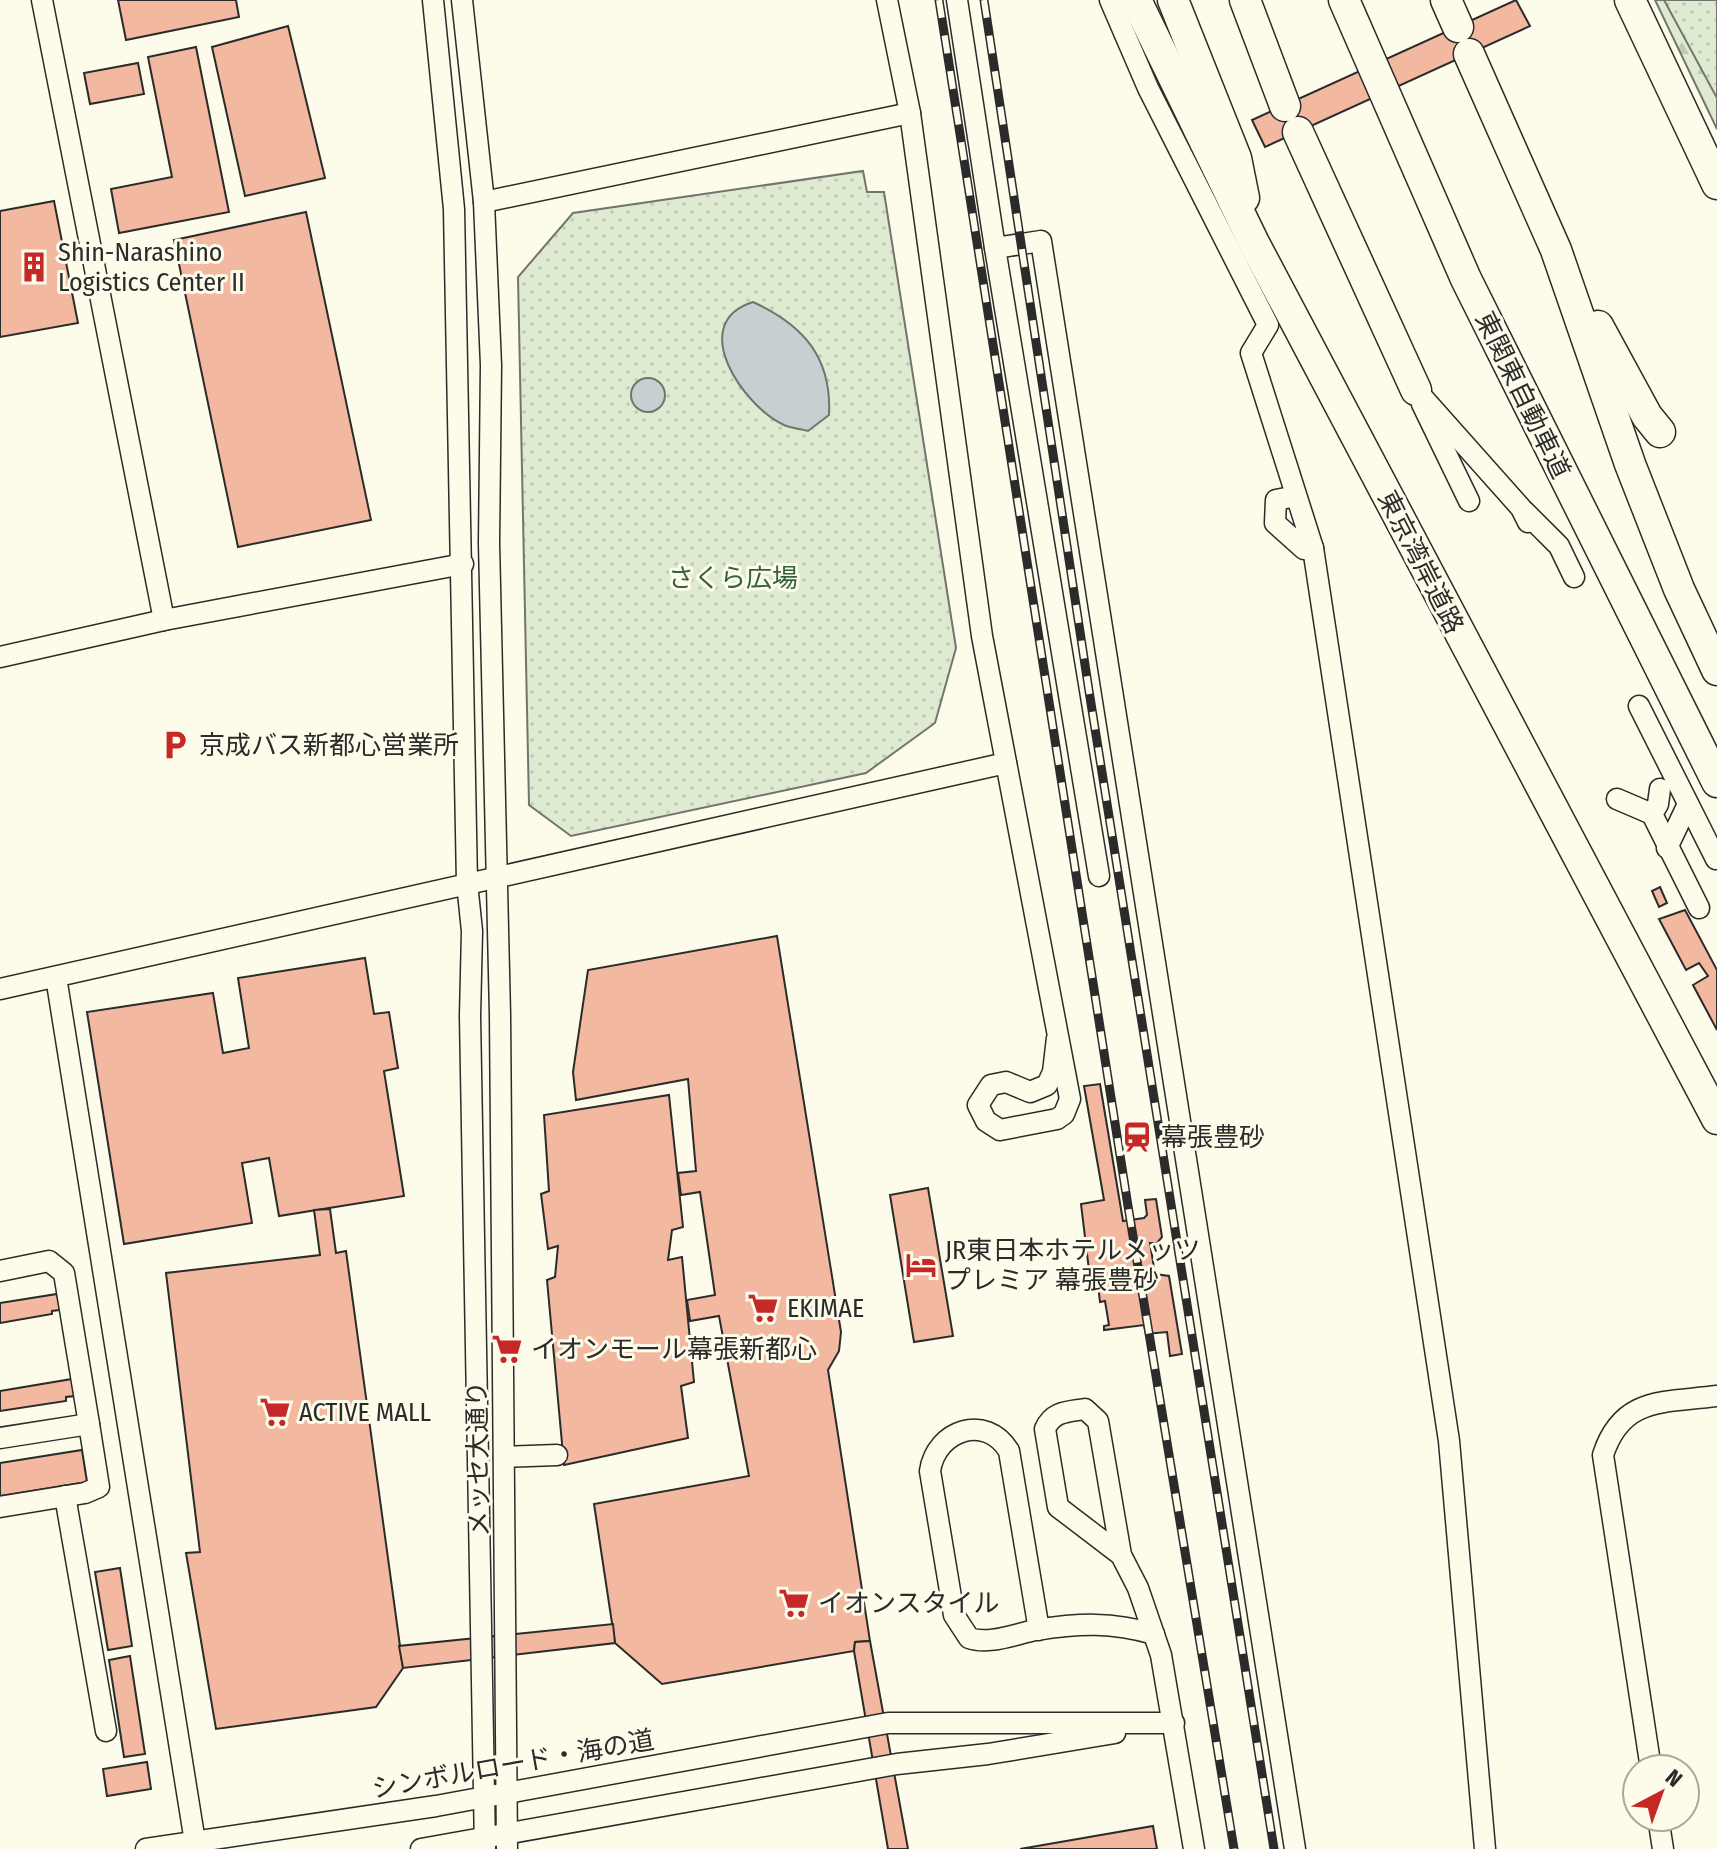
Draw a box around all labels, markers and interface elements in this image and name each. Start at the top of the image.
place label: Shin-Narashino Logistics Center II [58,237,245,298]
building icon: Shin-Narashino Logistics Center II [17,250,51,284]
street label: 東関東自動車道 [1469,307,1576,484]
street label: 東京湾岸道路 [1371,486,1470,639]
park label: さくら広場 [668,563,798,594]
parking icon: 京成バス新都心営業所 [158,728,192,762]
place label: 京成バス新都心営業所 [199,730,459,761]
station icon: 幕張豊砂 [1120,1120,1154,1154]
place label: 幕張豊砂 [1161,1122,1265,1153]
place label: JR東日本ホテルメッツ プレミア 幕張豊砂 [945,1235,1200,1296]
hotel icon: JR東日本ホテルメッツ プレミア 幕張豊砂 [904,1248,938,1282]
supermarket icon: EKIMAE [746,1291,780,1325]
place label: EKIMAE [787,1293,864,1324]
supermarket icon: イオンモール幕張新都心 [490,1332,524,1366]
place label: イオンモール幕張新都心 [531,1334,817,1365]
street label: メッセ大通り [462,1381,495,1537]
supermarket icon: ACTIVE MALL [258,1395,292,1429]
place label: ACTIVE MALL [299,1397,431,1428]
supermarket icon: イオンスタイル [777,1586,811,1620]
place label: イオンスタイル [818,1588,999,1619]
street label: シンボルロード・海の道 [370,1724,657,1805]
north arrow [1621,1753,1701,1833]
text: N [1660,1764,1688,1793]

